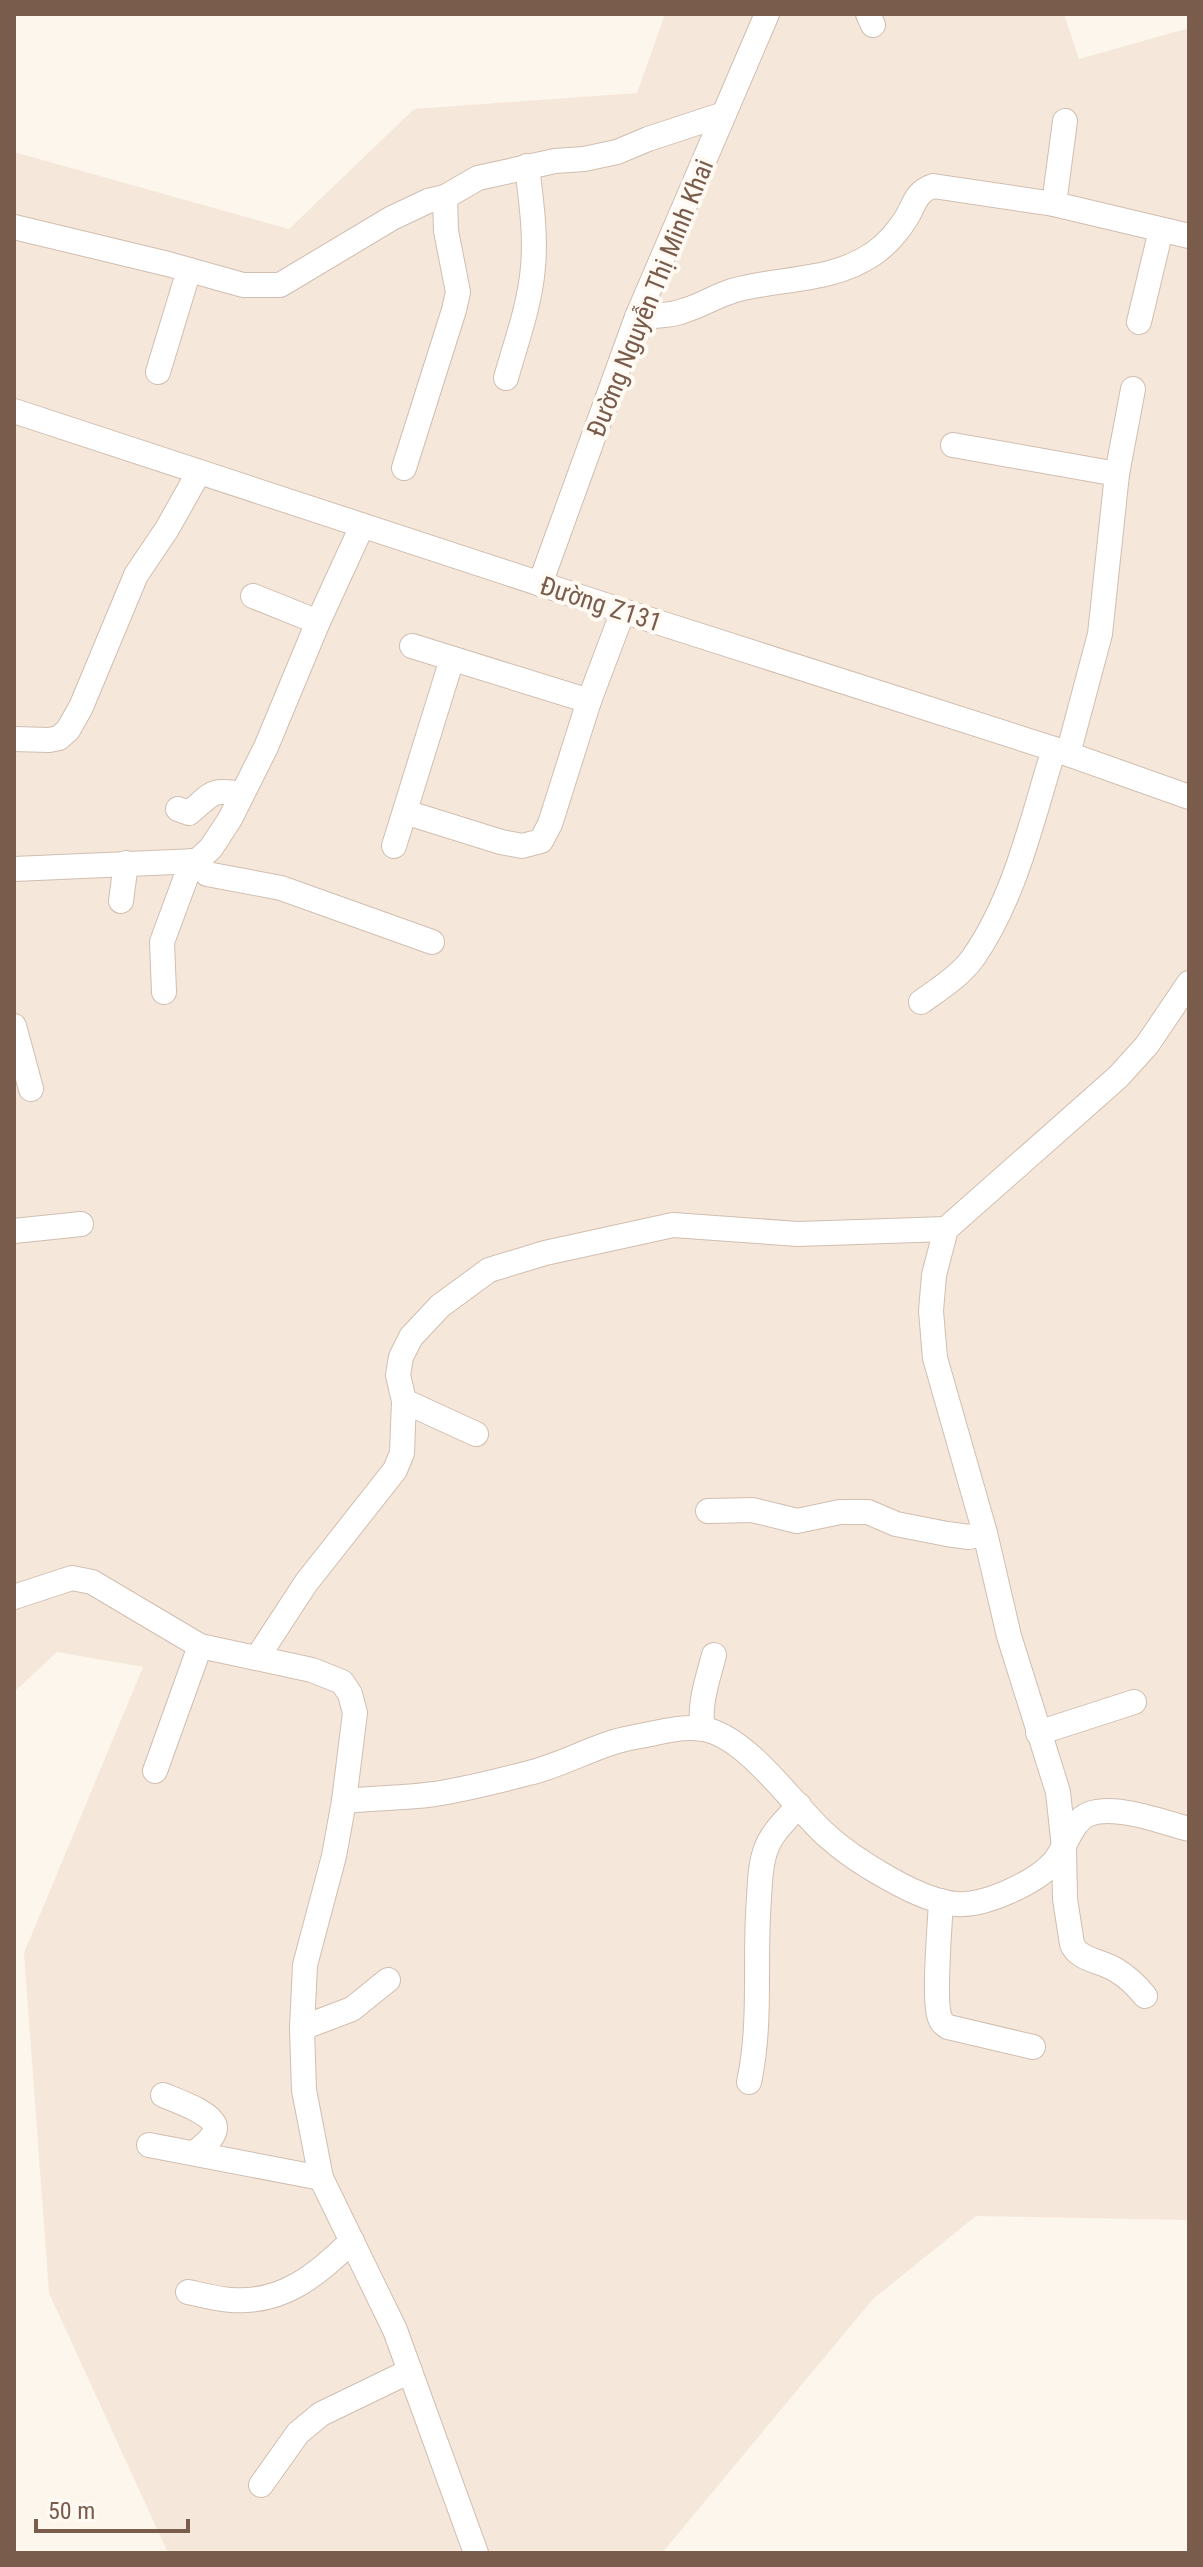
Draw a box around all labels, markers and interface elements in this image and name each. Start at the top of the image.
street label: Đường Nguyễn Thị Minh Khai [581,155,719,441]
street label: Đường Z131 [536,570,666,638]
scale bar [36,2483,188,2533]
text: 50 m [48,2497,95,2525]

